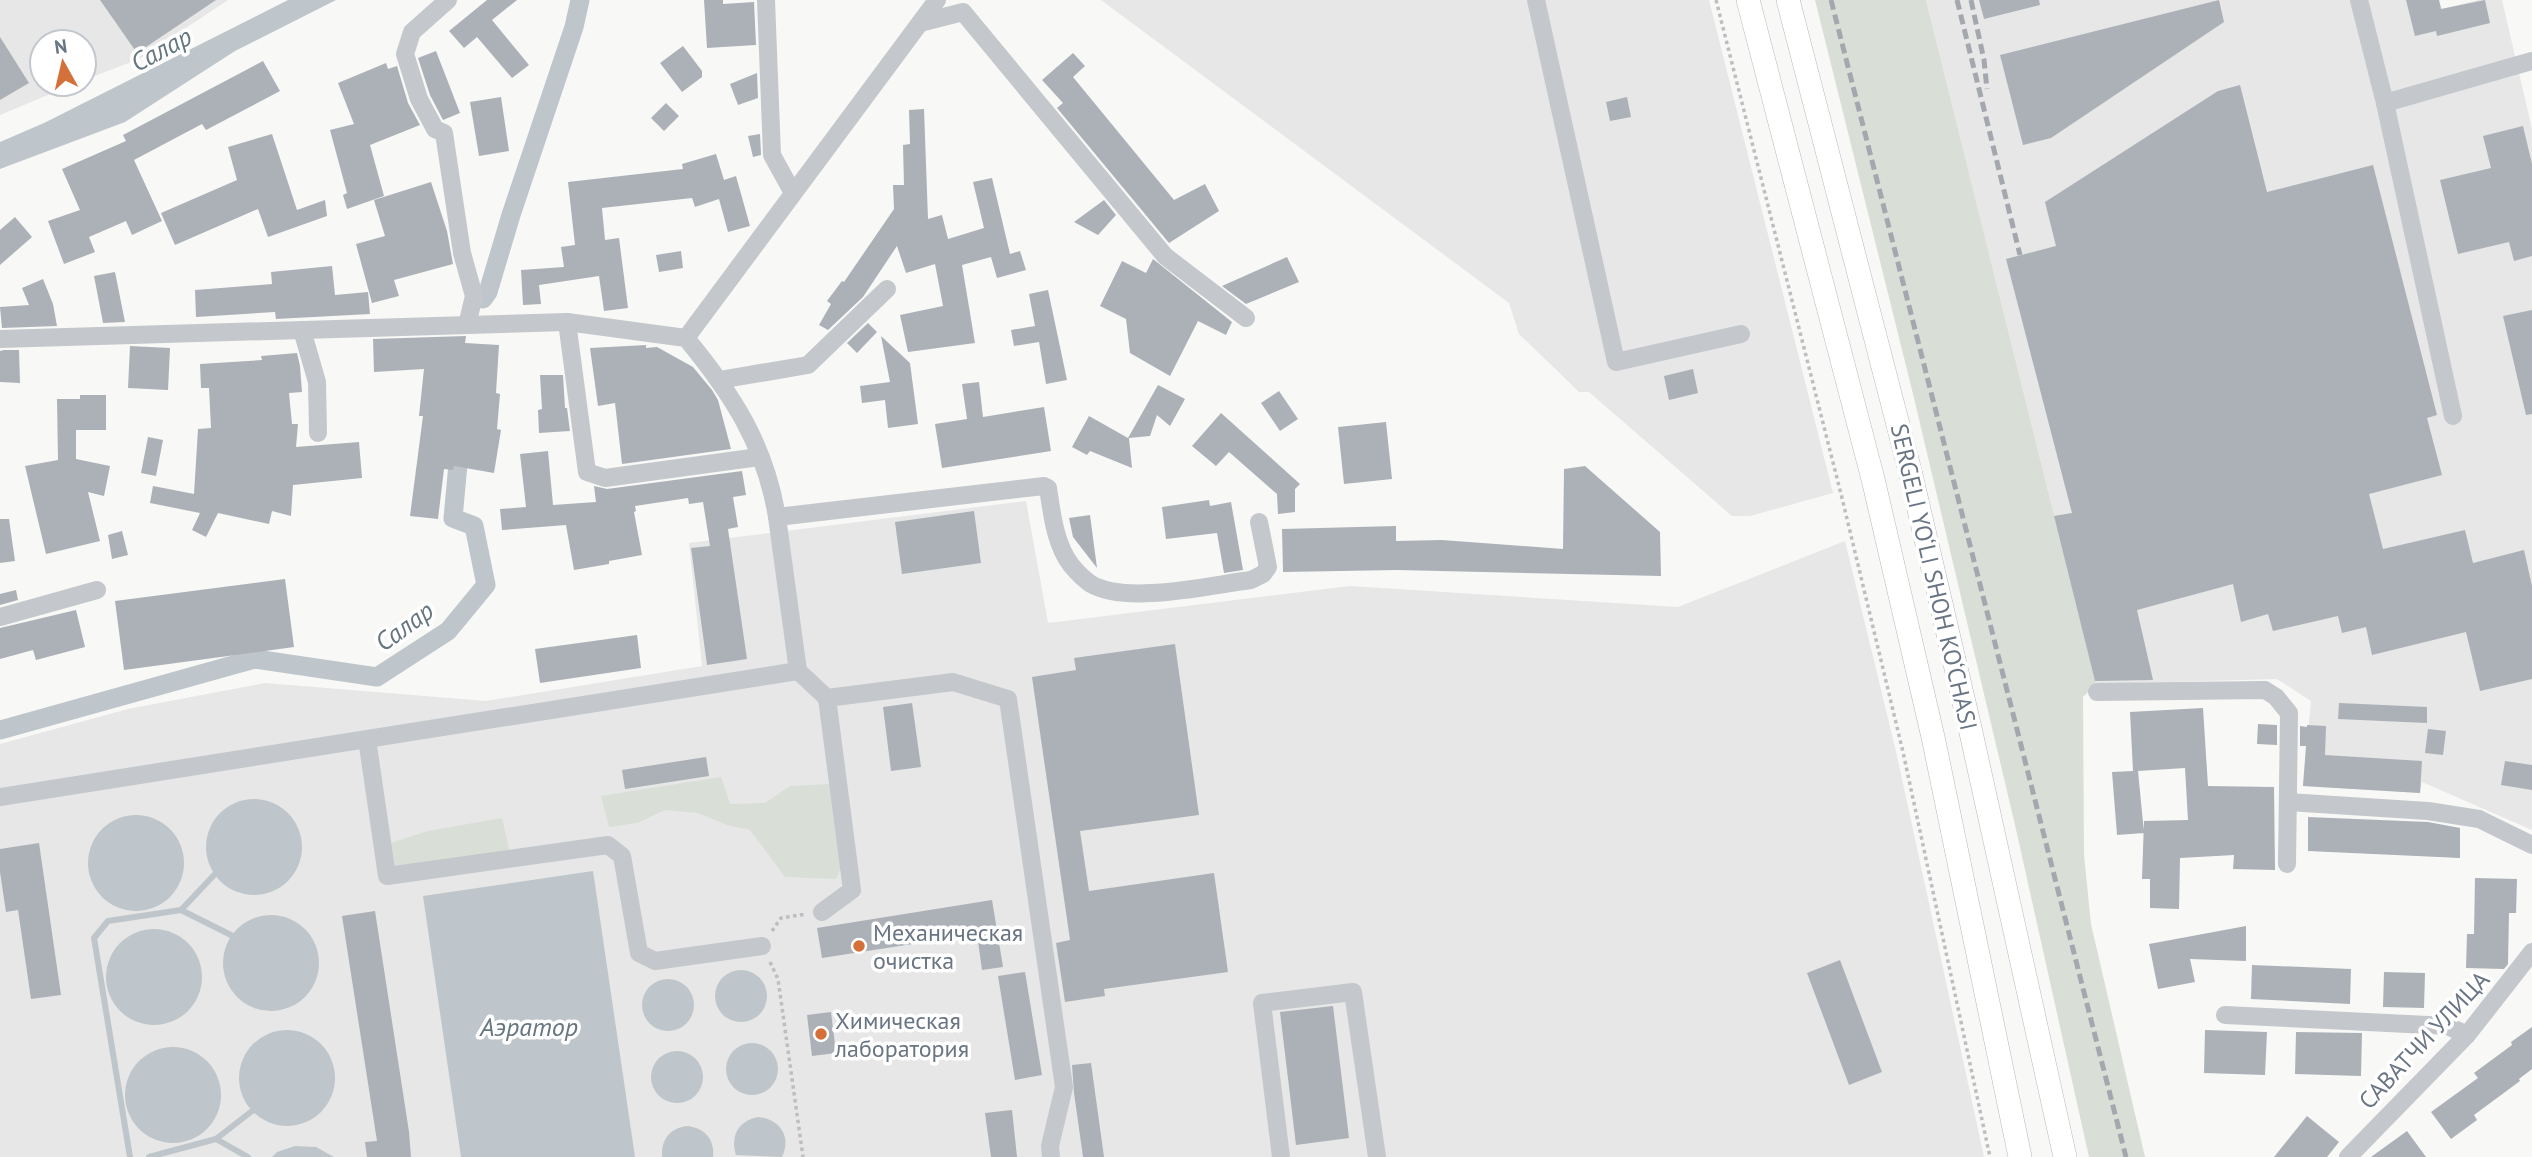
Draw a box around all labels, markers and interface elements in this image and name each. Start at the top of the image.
water label: Салар [125,19,197,79]
north arrow [28,28,98,98]
text: N [53,33,68,59]
street label: SERGELI YO‘LI SHOH KO‘CHASI [1884,421,1984,733]
water label: Салар [368,594,440,658]
place label: Механическая очистка [873,917,1023,976]
marker: Механическая очистка [851,938,867,954]
street label: САВАТЧИ УЛИЦА [2352,964,2496,1116]
place label: Химическая лаборатория [834,1005,969,1064]
water label: Аэратор [479,1010,578,1043]
marker: Химическая лаборатория [813,1026,829,1042]

